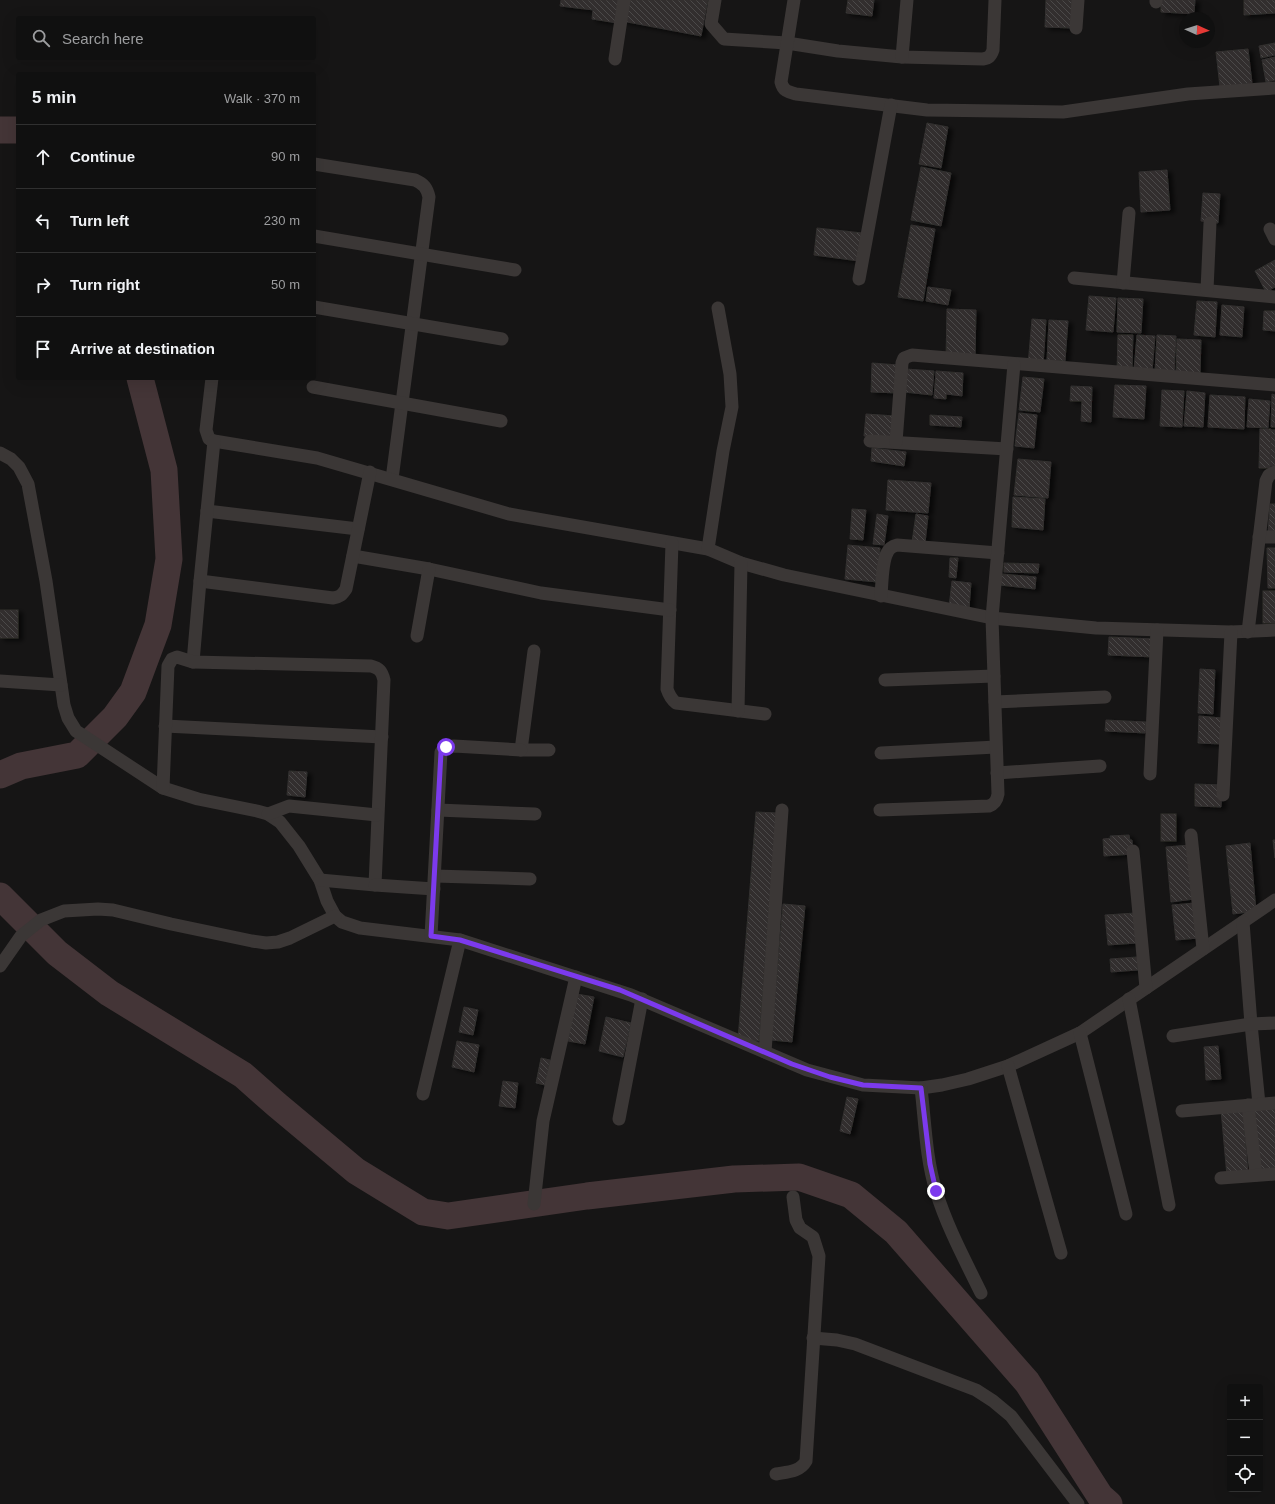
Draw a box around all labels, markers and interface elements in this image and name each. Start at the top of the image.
north arrow [1179,12,1215,48]
search box [16,16,316,60]
icon: search [30,27,52,49]
text: Search here [62,30,144,47]
text: 5 min [32,88,76,107]
text: Walk · 370 m [224,91,300,106]
icon: ahead [32,146,54,168]
text: Continue [70,148,135,165]
text: 90 m [271,149,300,164]
icon: left [32,210,54,232]
text: Turn left [70,212,129,229]
text: 230 m [264,213,300,228]
icon: right [32,274,54,296]
text: Turn right [70,276,140,293]
text: 50 m [271,277,300,292]
icon: arrive [32,338,54,360]
text: Arrive at destination [70,340,215,357]
route start [437,738,455,756]
route end [927,1182,945,1200]
map controls [1227,1384,1263,1492]
button: + [1227,1384,1263,1420]
button: − [1227,1420,1263,1456]
button: locate [1227,1456,1263,1492]

